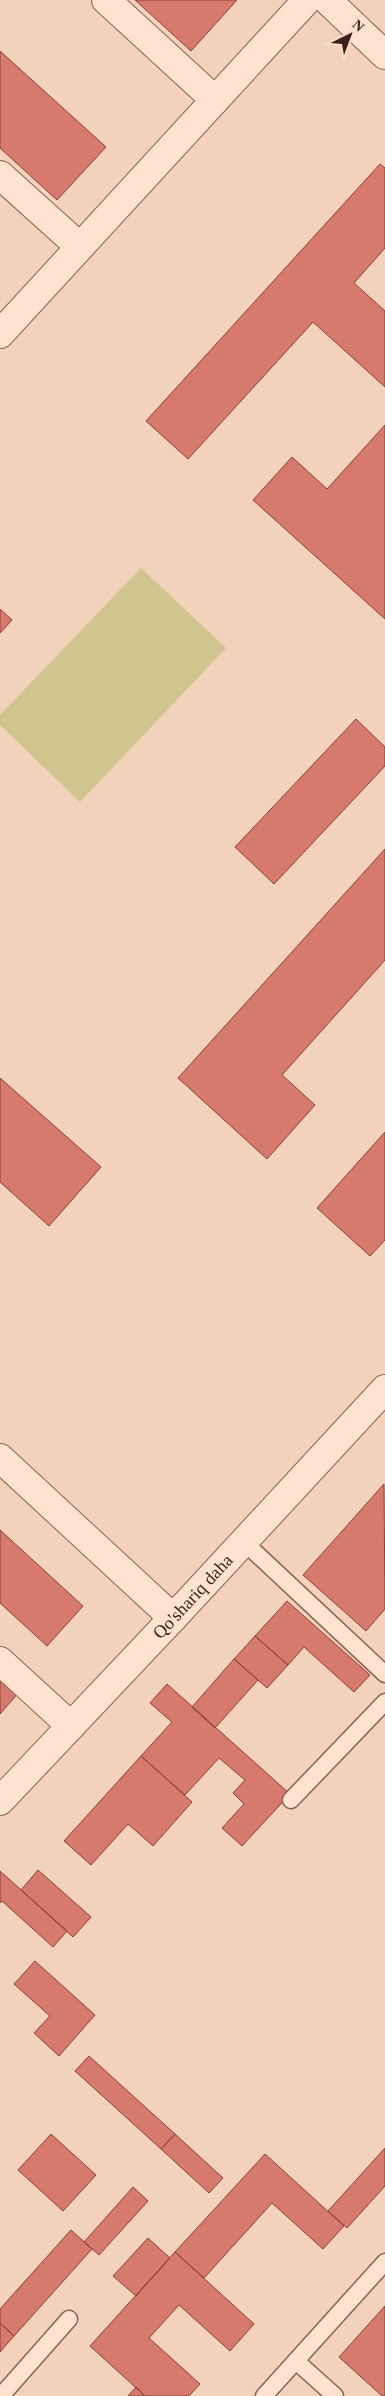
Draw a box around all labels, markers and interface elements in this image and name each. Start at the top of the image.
north arrow [325,10,375,60]
text: N [350,17,367,35]
street label: Qo'shariq daha [149,1550,237,1643]

